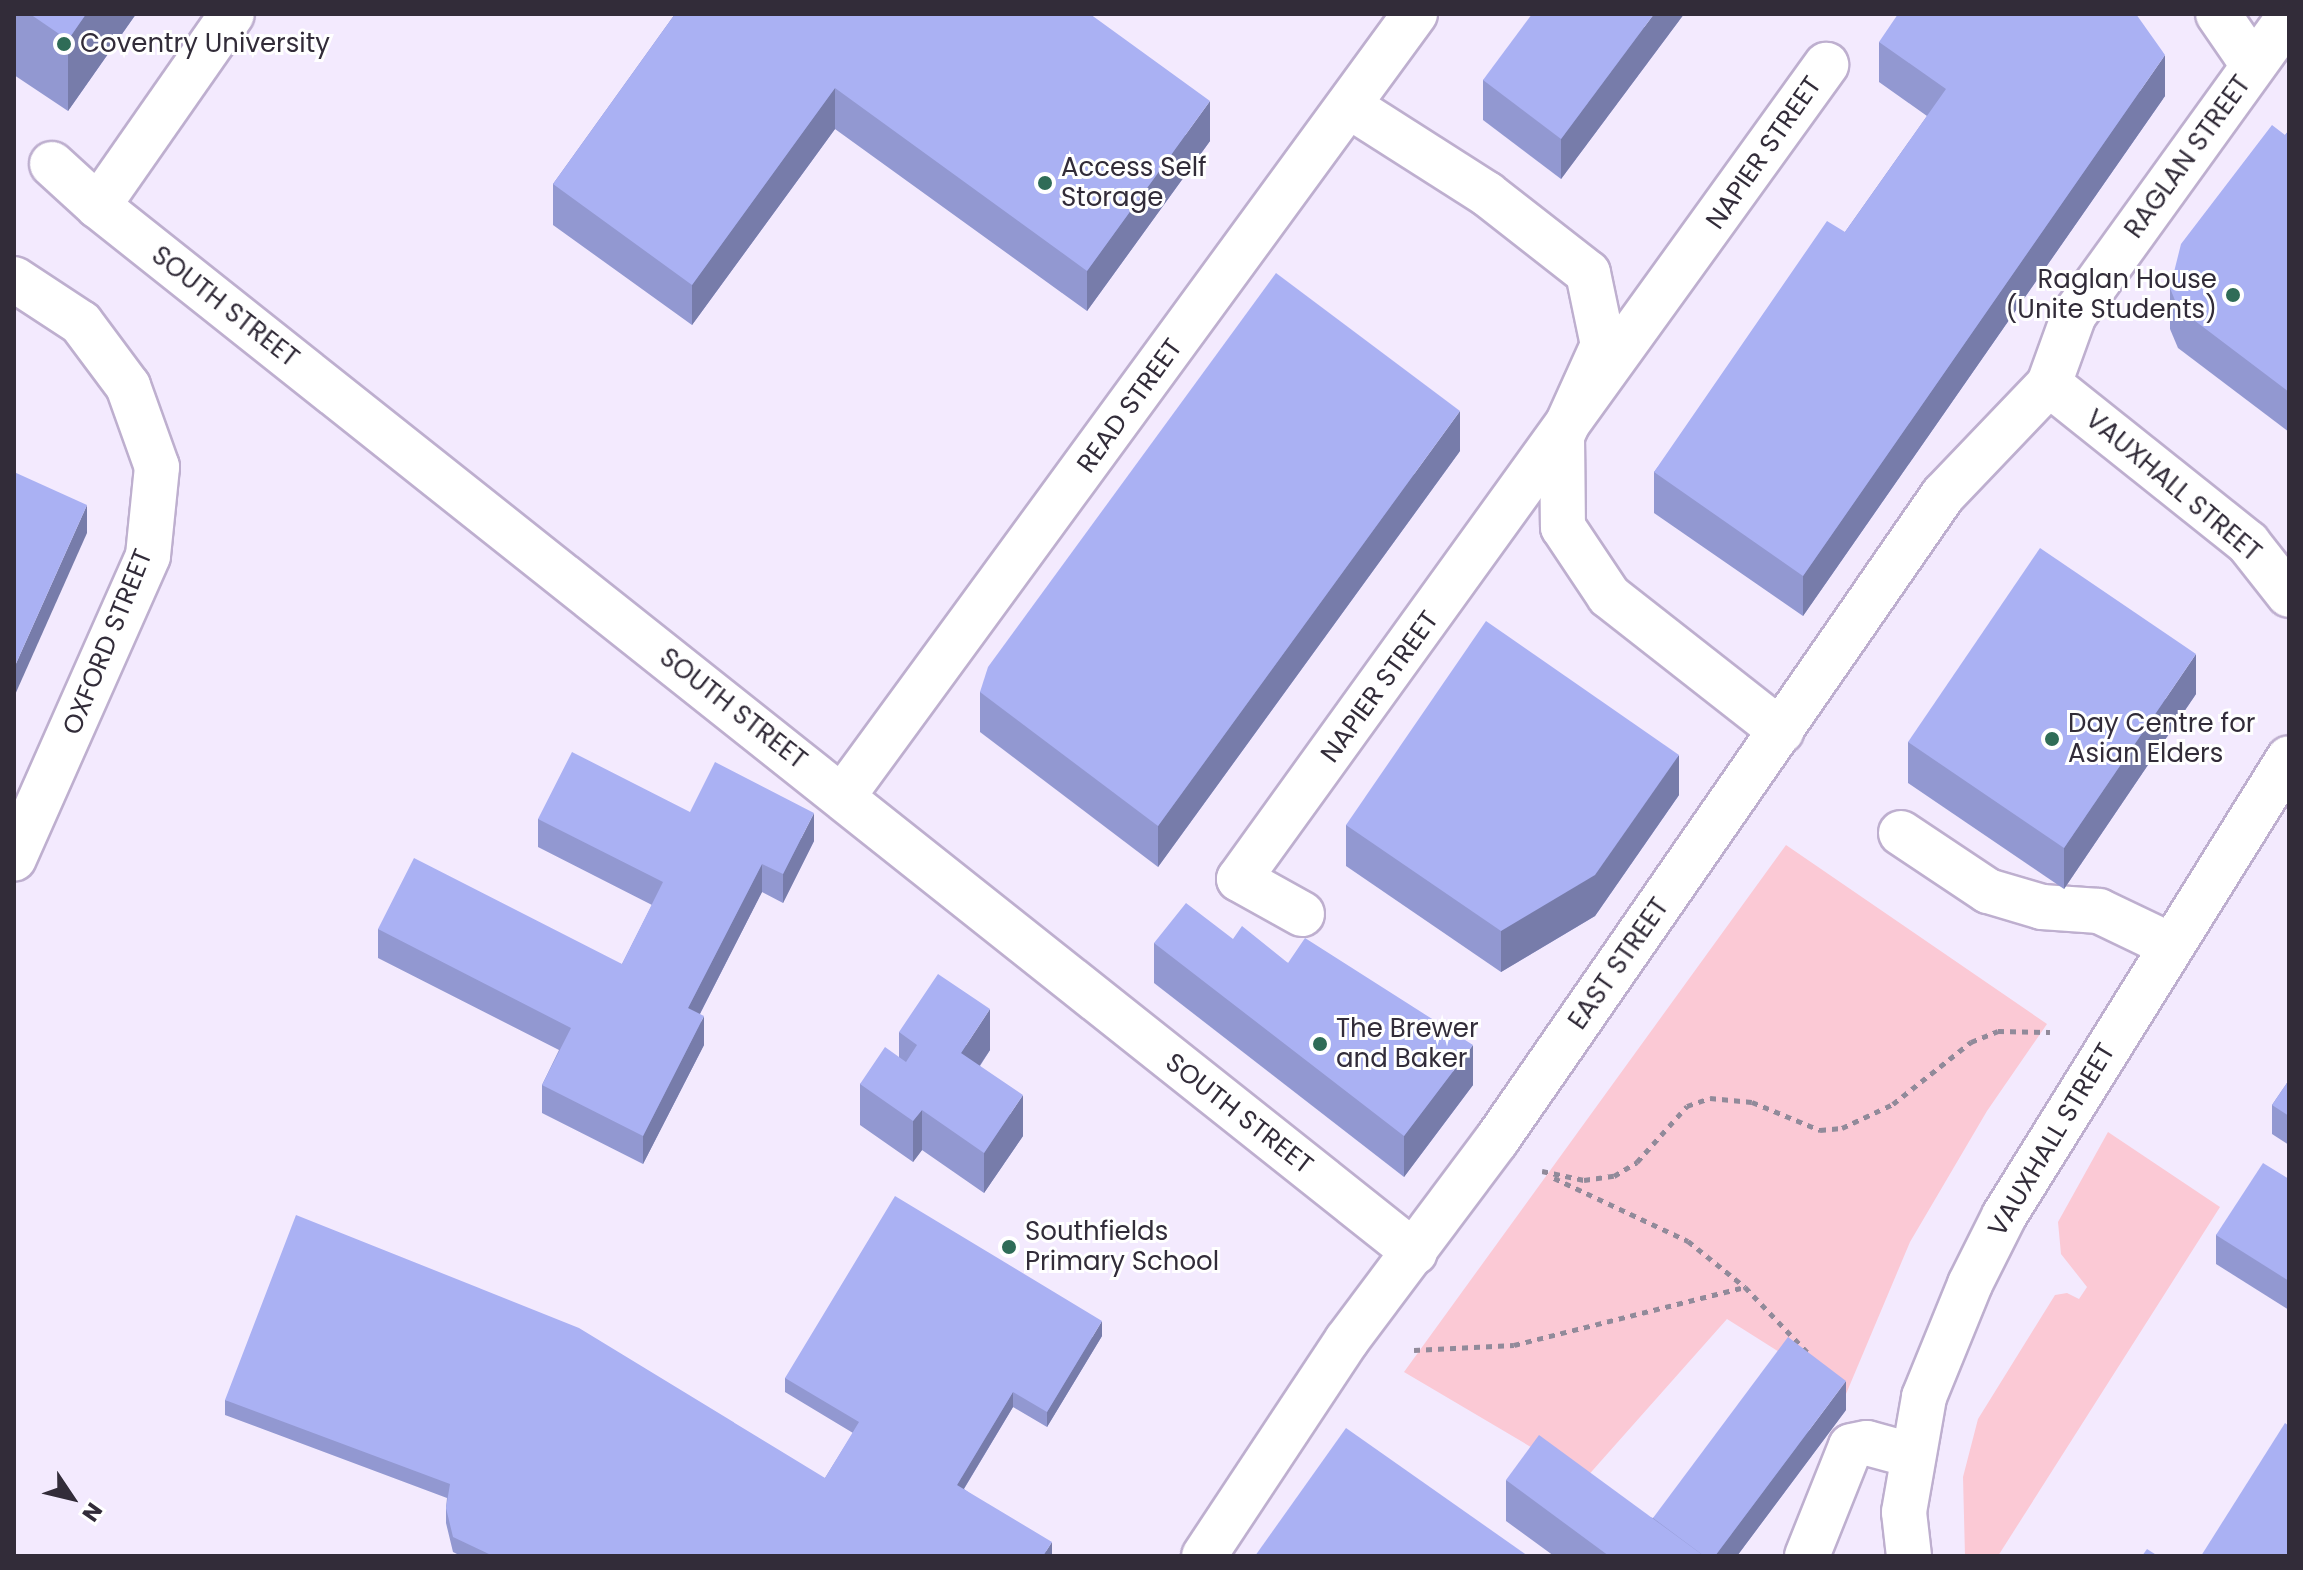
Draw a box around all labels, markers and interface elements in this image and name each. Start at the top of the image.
place label: Coventry University [80,28,330,60]
marker: Coventry University [55,35,73,53]
street label: RAGLAN STREET [2119,70,2257,244]
street label: NAPIER STREET [1700,71,1828,235]
place label: Access Self Storage [1061,152,1207,214]
marker: Access Self Storage [1036,174,1054,192]
street label: SOUTH STREET [145,240,305,374]
place label: Raglan House (Unite Students) [2006,264,2217,326]
marker: Raglan House (Unite Students) [2224,286,2242,304]
street label: READ STREET [1071,333,1189,479]
street label: VAUXHALL STREET [2079,403,2267,569]
street label: OXFORD STREET [57,545,159,739]
street label: NAPIER STREET [1315,605,1445,769]
street label: SOUTH STREET [653,642,813,776]
place label: Day Centre for Asian Elders [2068,708,2255,770]
marker: Day Centre for Asian Elders [2043,730,2061,748]
street label: EAST STREET [1562,892,1676,1036]
place label: The Brewer and Baker [1336,1013,1479,1074]
marker: The Brewer and Baker [1311,1035,1329,1053]
street label: VAUXHALL STREET [1982,1038,2122,1242]
street label: SOUTH STREET [1159,1047,1319,1181]
place label: Southfields Primary School [1025,1216,1219,1278]
marker: Southfields Primary School [1000,1238,1018,1256]
north arrow [32,1458,112,1538]
text: N [75,1496,110,1528]

